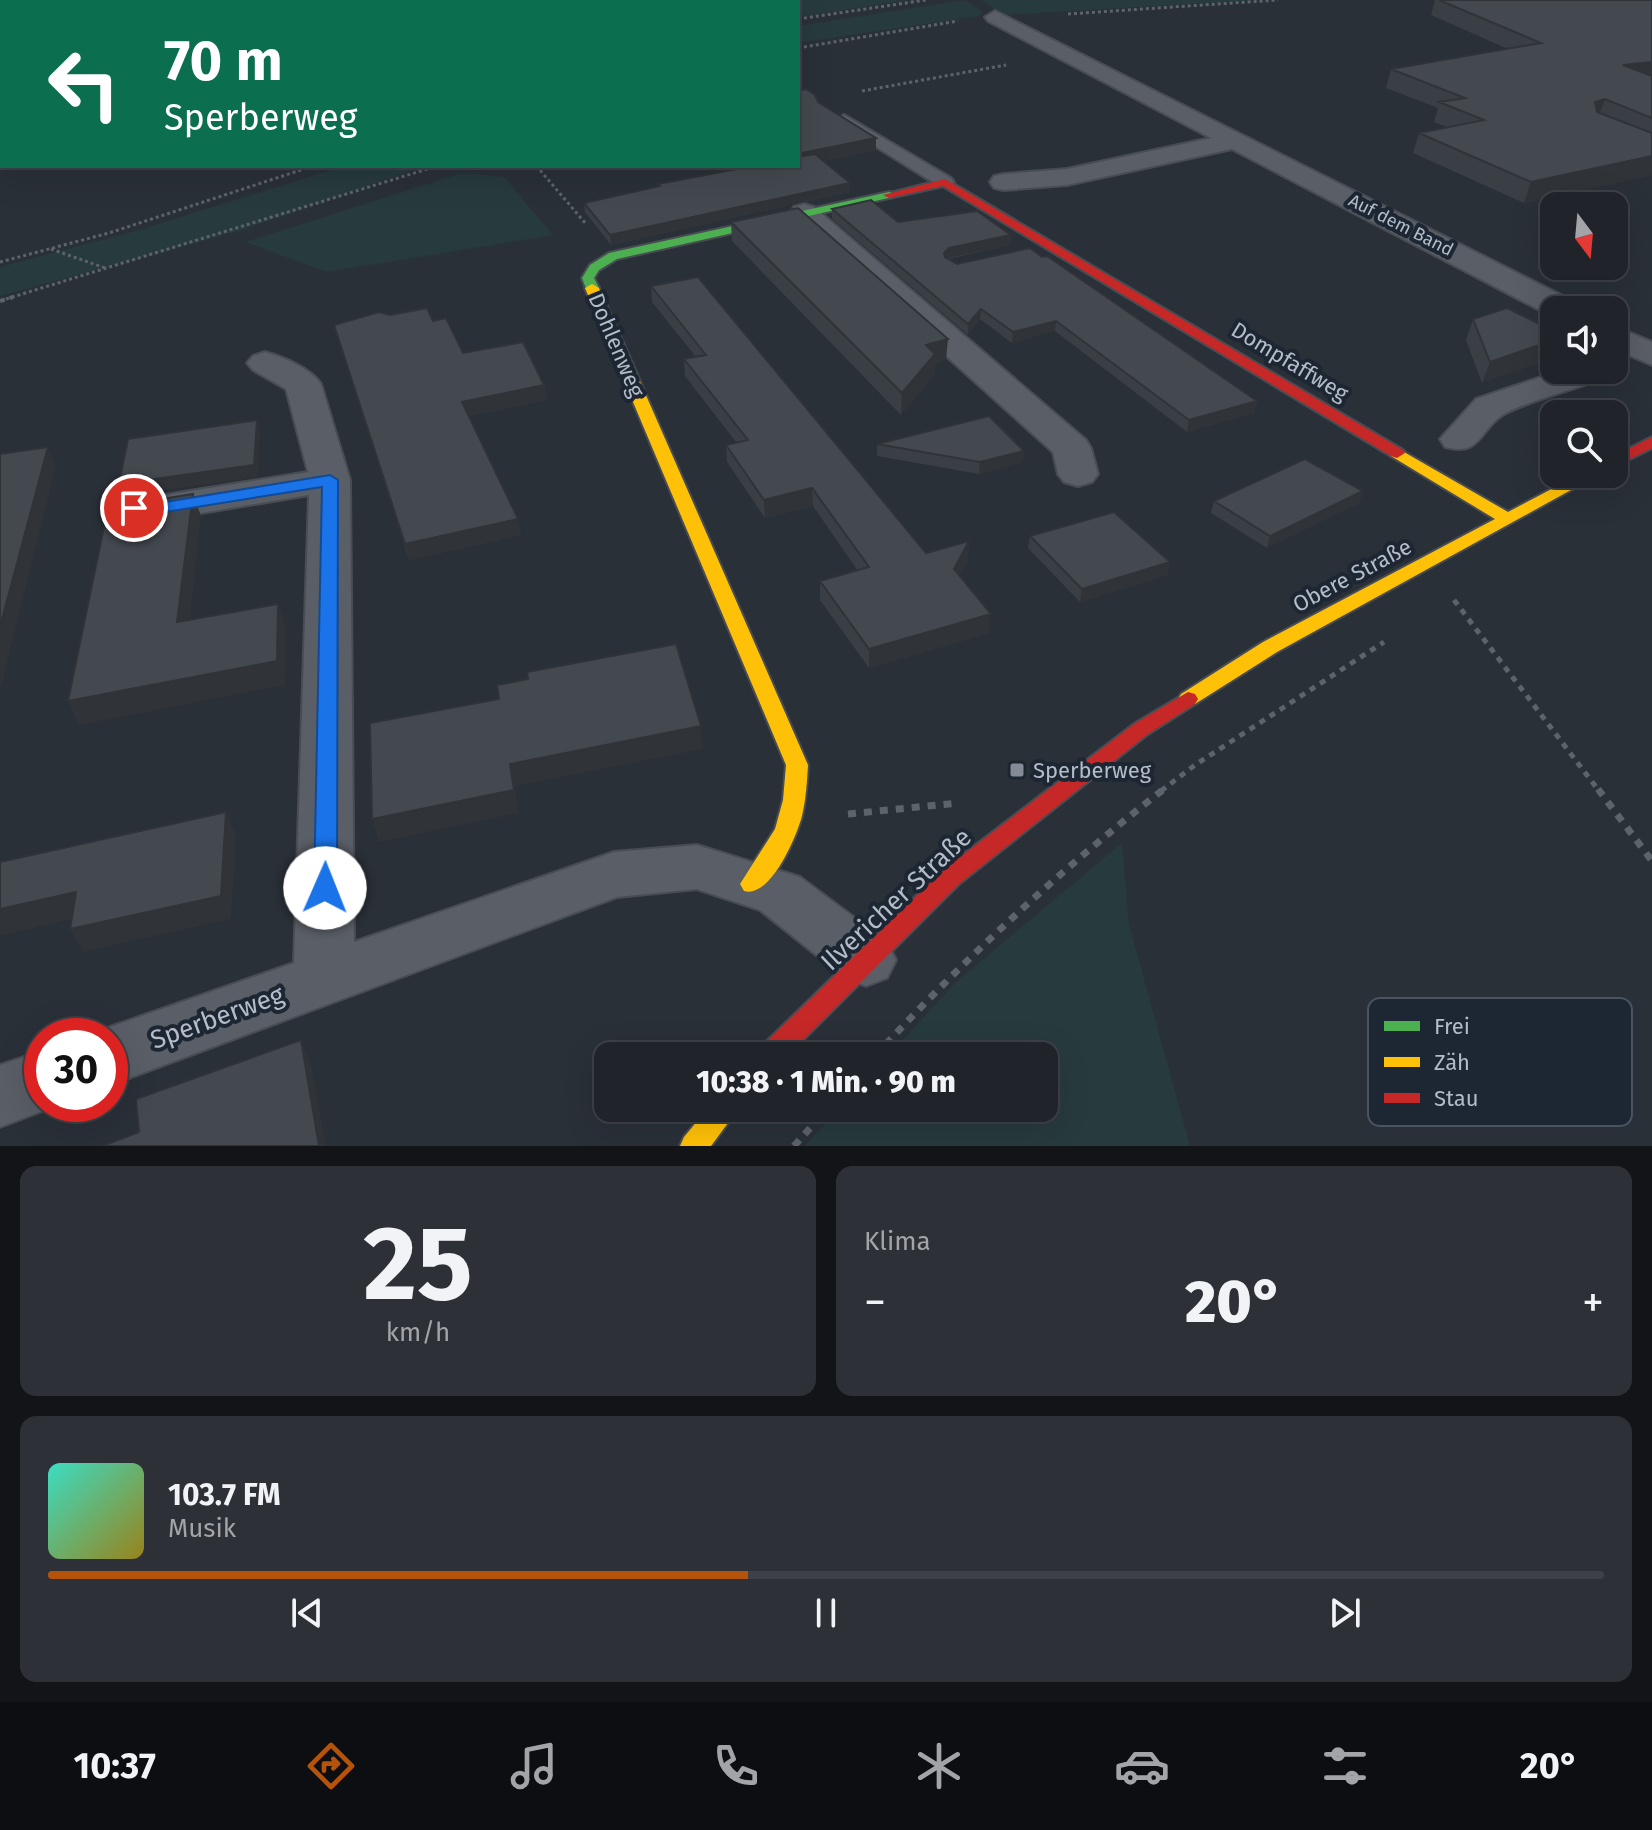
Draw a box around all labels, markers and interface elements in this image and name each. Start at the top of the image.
text: 70 m [164,28,283,95]
icon: left [32,32,136,136]
text: Sperberweg [164,96,358,140]
street label: Auf dem Band [1345,189,1457,261]
north arrow [1540,192,1628,280]
map controls [1540,192,1628,488]
street label: Dohlenweg [583,289,651,402]
button: sound [1540,296,1628,384]
street label: Dompfaffweg [1226,316,1354,407]
button: search [1540,400,1628,488]
pin [100,474,168,542]
icon: arrive [112,486,156,530]
street label: Obere Straße [1288,533,1416,618]
place label: Sperberweg [1033,757,1152,784]
marker: Sperberweg [1008,761,1026,779]
street label: Ilvericher Straße [815,822,978,977]
position arrow [283,846,367,930]
street label: Sperberweg [146,979,289,1056]
legend [1368,998,1632,1126]
text: Frei [1434,1013,1470,1040]
speed limit sign: 30 [24,1018,128,1122]
text: Zäh [1434,1049,1470,1076]
text: 10:38 · 1 Min. · 90 m [696,1064,956,1100]
text: Stau [1434,1085,1479,1112]
text: 25 [363,1202,473,1327]
text: Klima [864,1226,931,1257]
text: 20° [1185,1266,1283,1338]
text: − [864,1276,886,1329]
text: + [1582,1276,1604,1329]
text: km/h [386,1317,450,1348]
text: 103.7 FM [168,1477,281,1513]
text: Musik [168,1513,236,1544]
icon: previous [285,1591,329,1635]
icon: pause [804,1591,848,1635]
icon: next [1323,1591,1367,1635]
icon: directions [303,1738,359,1794]
icon: music [506,1738,562,1794]
icon: phone [708,1738,764,1794]
icon: climate [911,1738,967,1794]
icon: car [1114,1738,1170,1794]
icon: filters [1317,1738,1373,1794]
text: 10:37 [73,1744,156,1788]
text: 20° [1520,1744,1578,1788]

